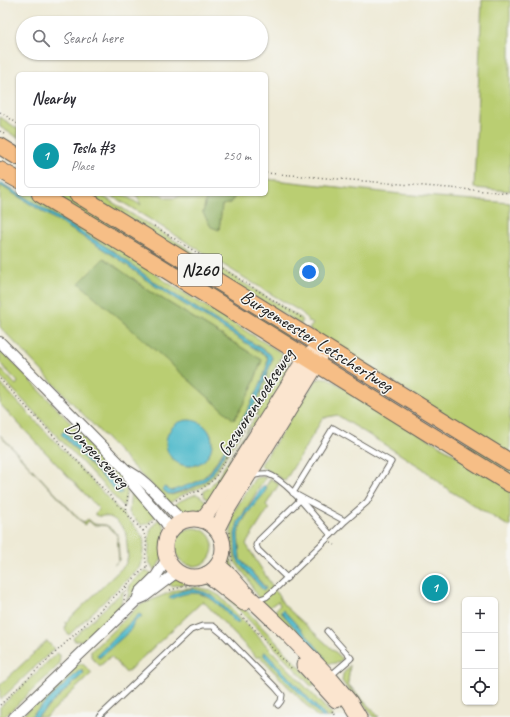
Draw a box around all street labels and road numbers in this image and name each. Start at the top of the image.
road number: N260 [178,254,222,286]
street label: Burgemeester Letschertweg [236,284,398,398]
street label: Gesworenhoekseweg [212,343,300,461]
street label: Dongenseweg [60,416,135,494]

